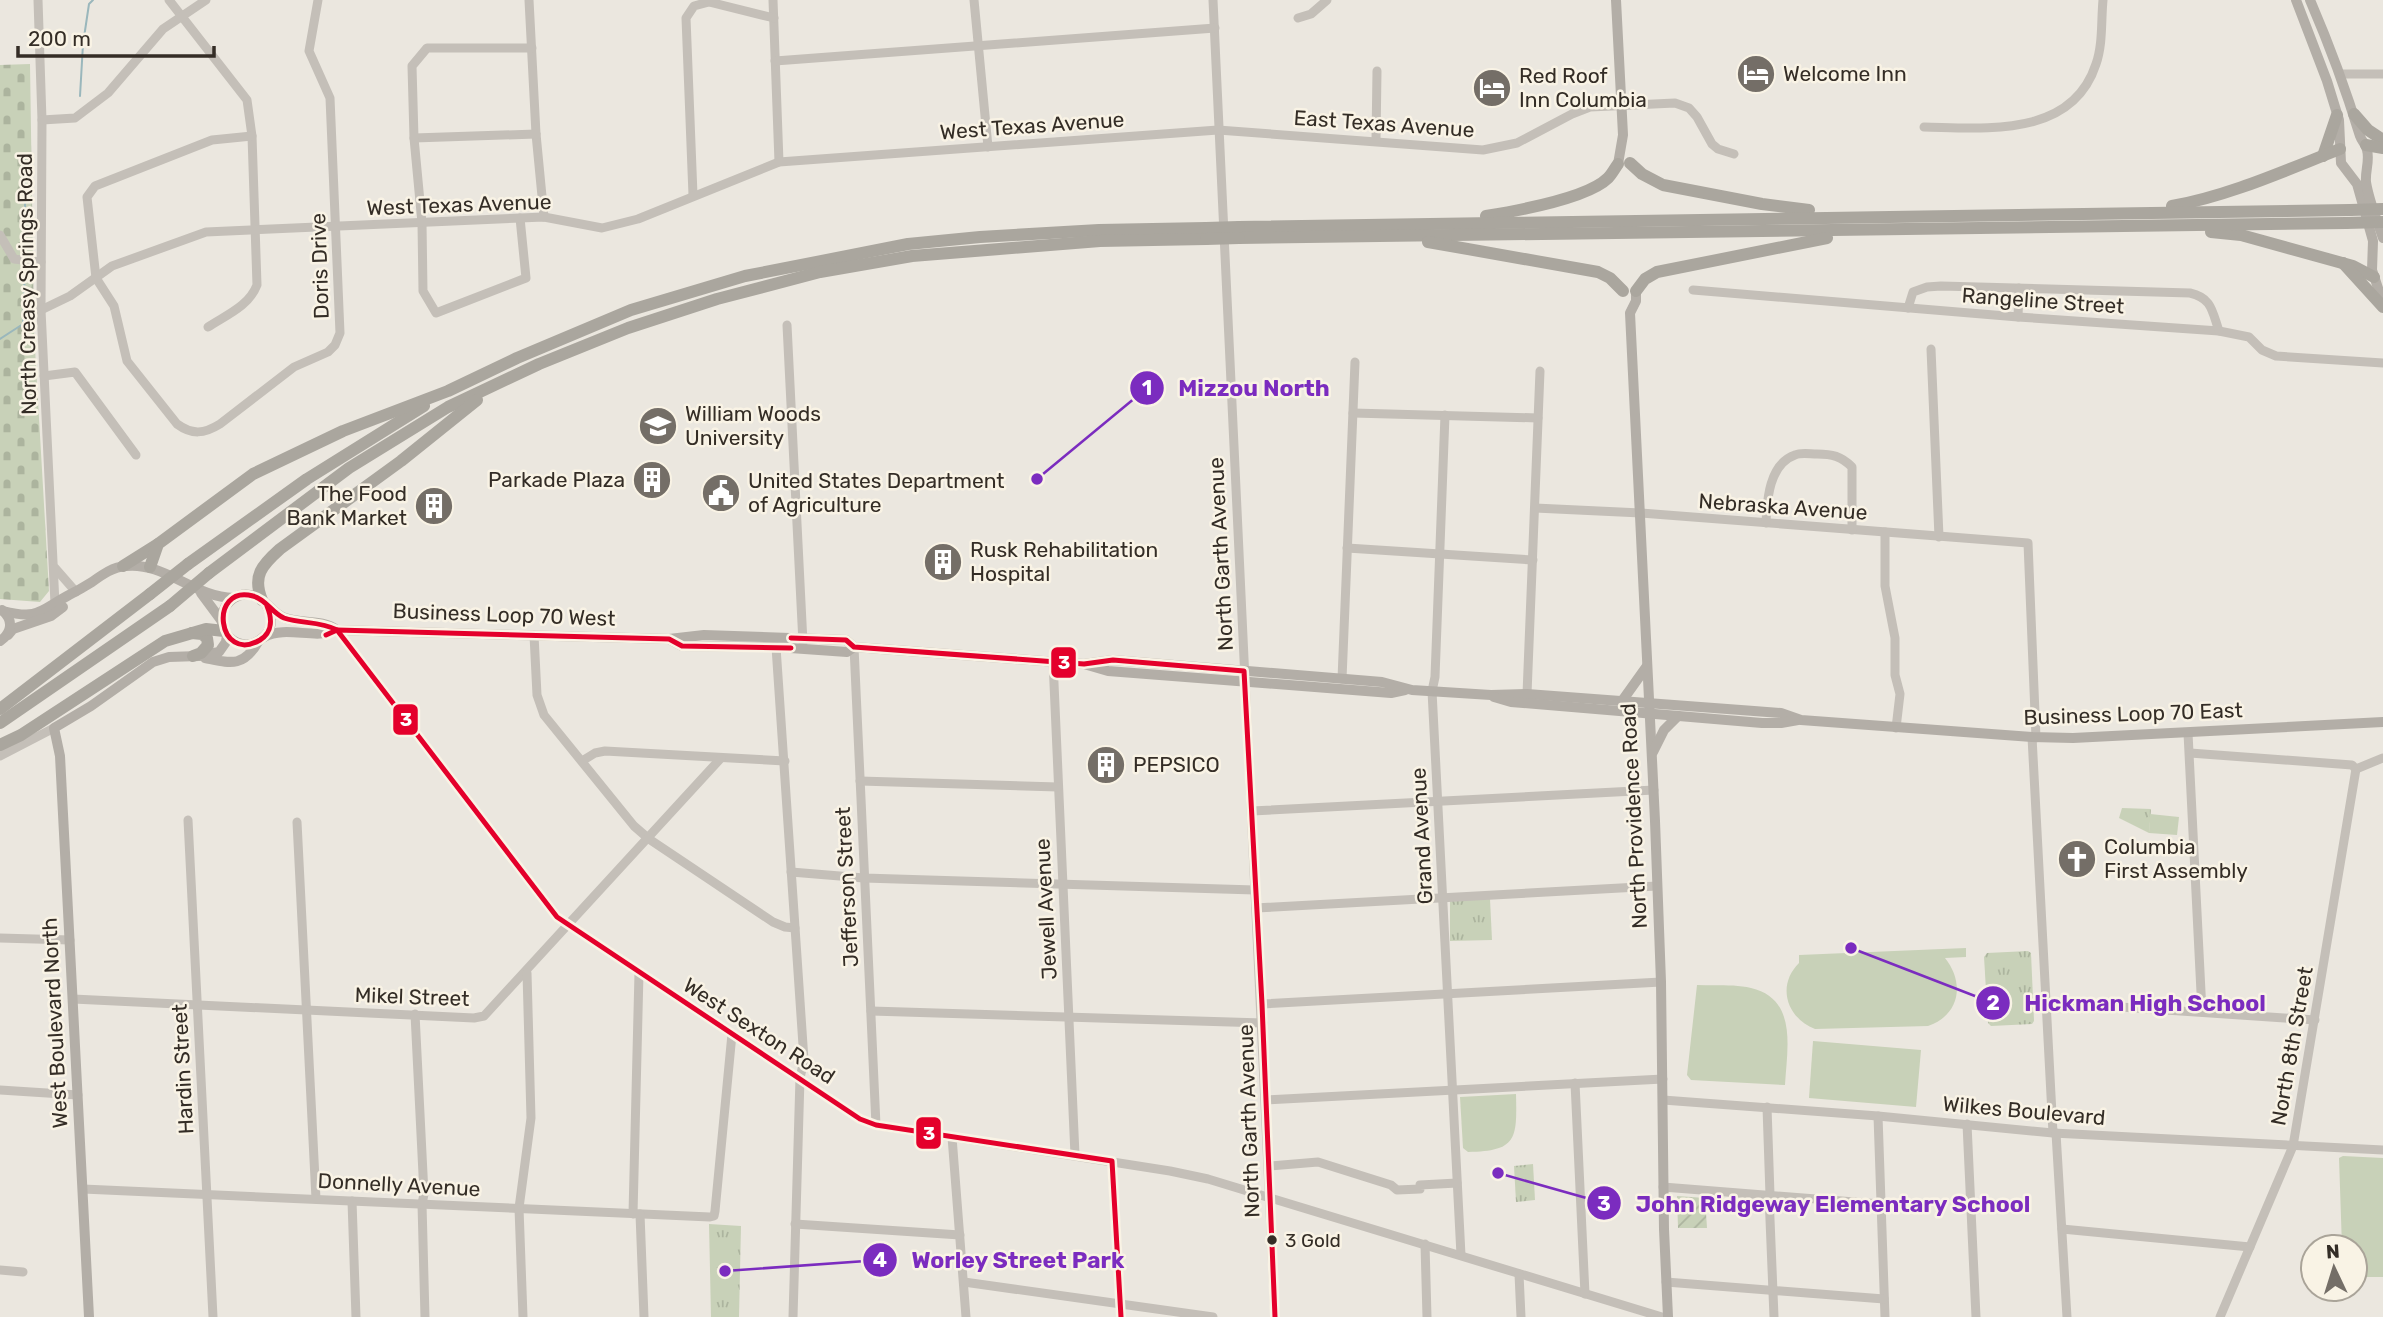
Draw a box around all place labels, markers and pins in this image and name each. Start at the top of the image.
hotel icon: Welcome Inn [1735,53,1777,95]
place label: Welcome Inn [1783,61,1907,86]
place label: Red Roof Inn Columbia [1519,63,1647,112]
hotel icon: Red Roof Inn Columbia [1471,67,1513,109]
callout: Mizzou North [1129,366,1343,410]
place label: William Woods University [685,401,821,450]
school or university icon: William Woods University [637,405,679,447]
building icon: Parkade Plaza [631,459,673,501]
place label: Parkade Plaza [488,467,625,492]
place label: United States Department of Agriculture [748,468,1004,517]
public building icon: United States Department of Agriculture [700,472,742,514]
place label: The Food Bank Market [286,481,407,530]
building icon: The Food Bank Market [413,485,455,527]
place label: Rusk Rehabilitation Hospital [970,537,1158,586]
building icon: Rusk Rehabilitation Hospital [922,541,964,583]
building icon: PEPSICO [1085,744,1127,786]
place label: PEPSICO [1133,752,1220,777]
place label: Columbia First Assembly [2104,834,2248,883]
church icon: Columbia First Assembly [2056,838,2098,880]
callout: Hickman High School [1976,981,2280,1025]
callout: John Ridgeway Elementary School [1586,1181,2045,1225]
place label: 3 Gold [1285,1229,1341,1252]
marker: 3 Gold [1265,1233,1279,1247]
callout: Worley Street Park [862,1238,1139,1282]

